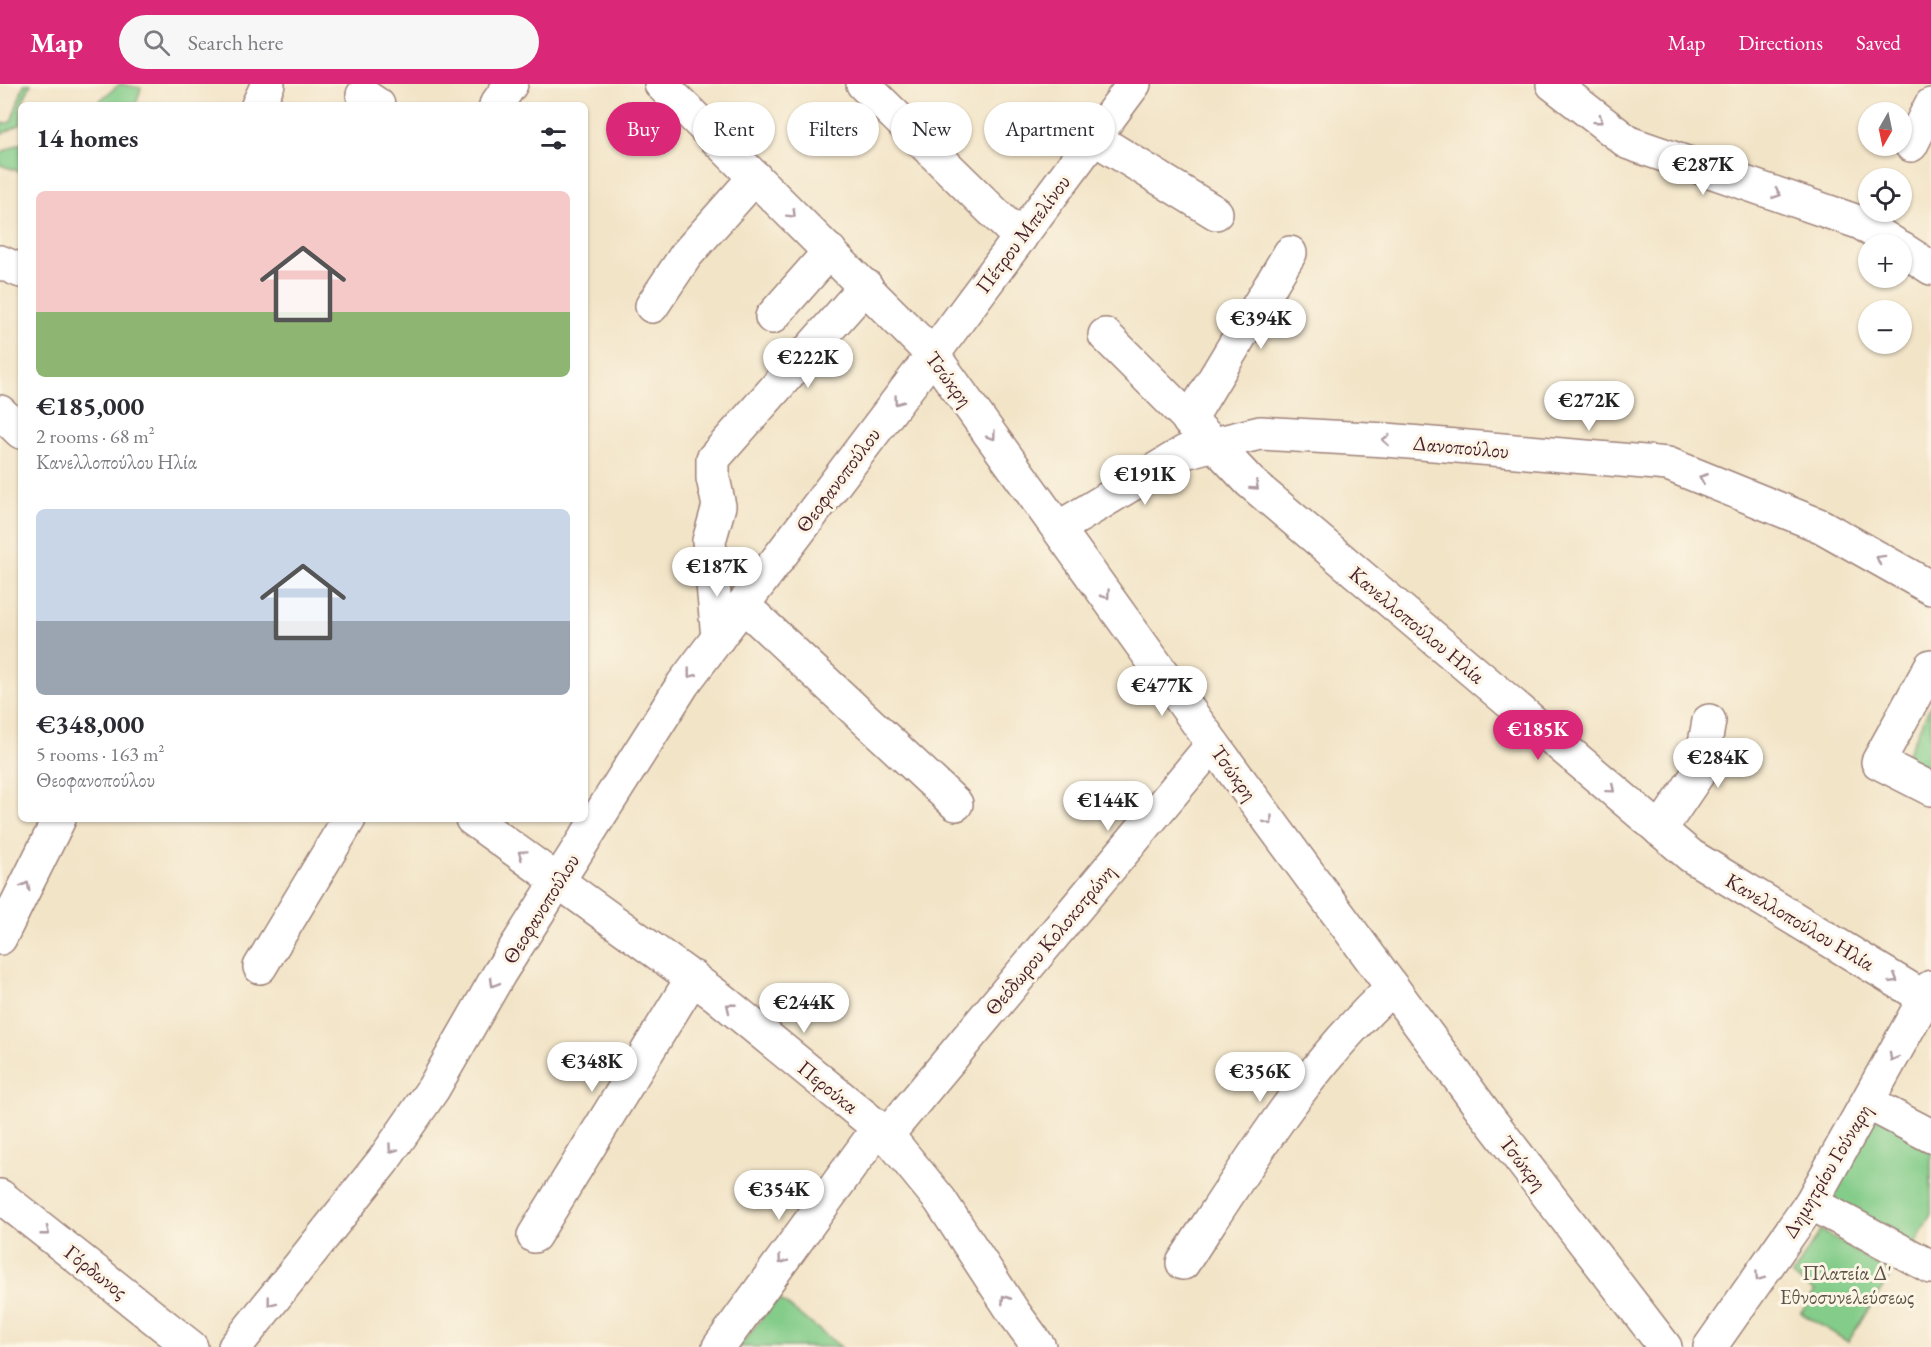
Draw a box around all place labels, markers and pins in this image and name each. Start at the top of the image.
pin: €287K [1661,145,1745,196]
pin: €394K [1219,299,1303,350]
pin: €222K [766,338,850,389]
pin: €272K [1547,381,1631,432]
pin: €191K [1103,455,1187,506]
pin: €187K [675,547,759,598]
pin: €477K [1120,666,1204,717]
pin: €185K [1496,710,1580,761]
pin: €284K [1676,738,1760,789]
pin: €144K [1066,781,1150,832]
pin: €244K [762,983,846,1034]
pin: €348K [550,1042,634,1093]
pin: €356K [1218,1052,1302,1103]
pin: €354K [737,1170,821,1221]

